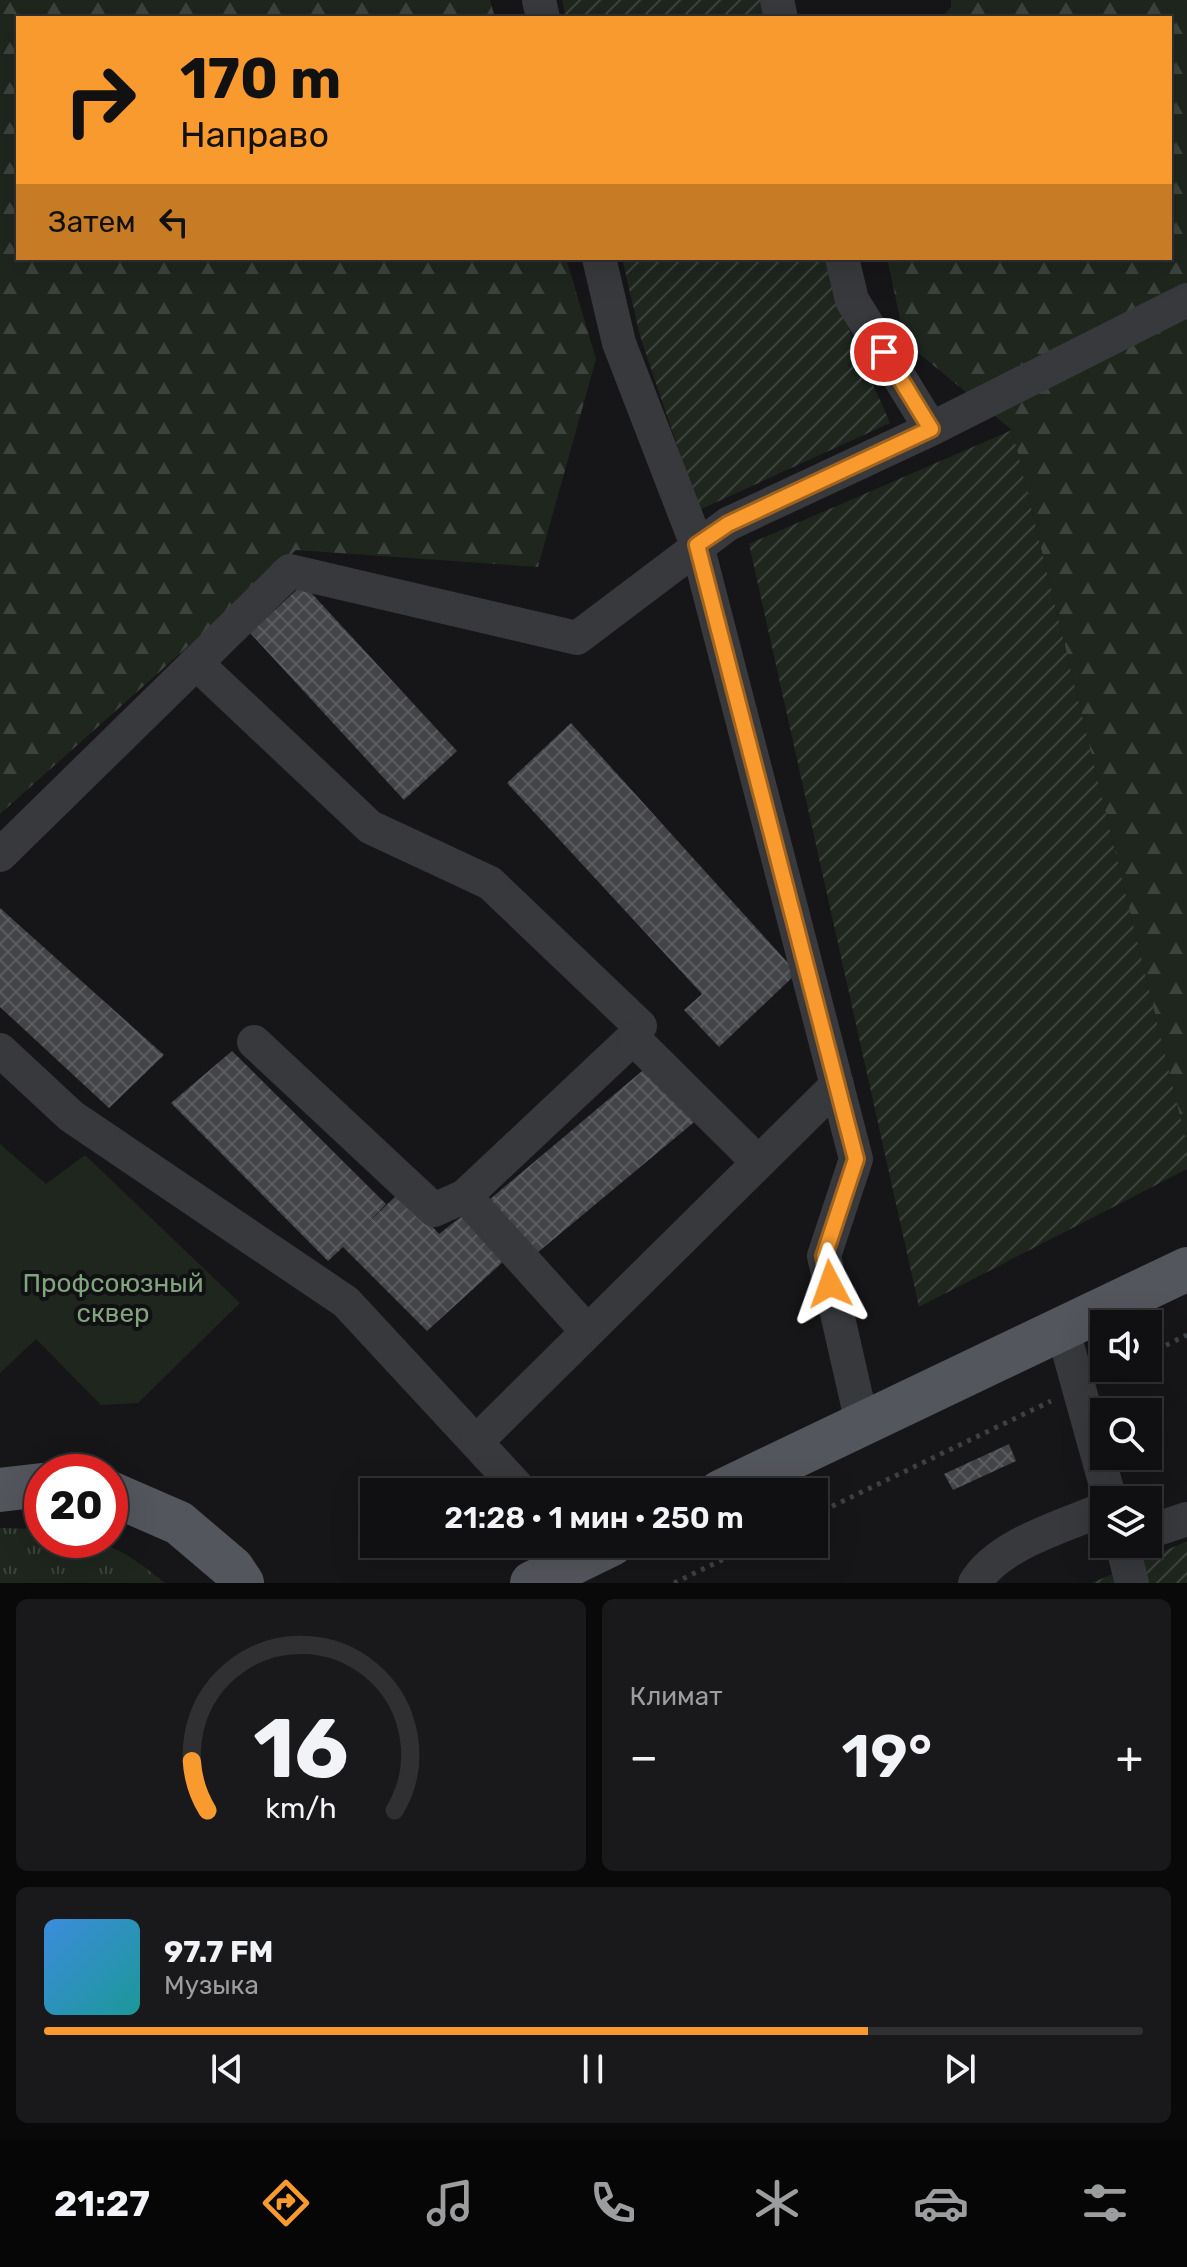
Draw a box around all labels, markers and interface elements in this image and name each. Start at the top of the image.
text: 170 m [180,46,341,112]
icon: right [48,48,152,152]
text: Направо [180,113,329,156]
icon: left [152,200,196,244]
text: Затем [48,204,136,240]
pin [850,318,918,386]
icon: arrive [862,330,906,374]
position arrow [788,1242,872,1326]
park label: Профсоюзный сквер [23,1268,204,1329]
map controls [1090,1310,1162,1558]
button: sound [1090,1310,1162,1382]
button: search [1090,1398,1162,1470]
speed limit sign: 20 [24,1454,128,1558]
button: layers [1090,1486,1162,1558]
text: 21:28 · 1 мин · 250 m [444,1500,744,1536]
text: Климат [630,1681,722,1712]
text: 16 [253,1699,349,1798]
text: 19° [841,1721,932,1792]
text: − [630,1731,658,1783]
text: + [1116,1731,1143,1783]
text: km/h [265,1791,336,1825]
text: 97.7 FM [164,1934,273,1970]
text: Музыка [164,1970,259,2001]
icon: previous [205,2047,249,2091]
icon: pause [571,2047,615,2091]
icon: next [938,2047,982,2091]
icon: directions [258,2175,314,2231]
icon: music [422,2175,478,2231]
icon: phone [585,2175,641,2231]
icon: climate [749,2175,805,2231]
icon: car [913,2175,969,2231]
icon: filters [1077,2175,1133,2231]
text: 21:27 [54,2182,150,2225]

